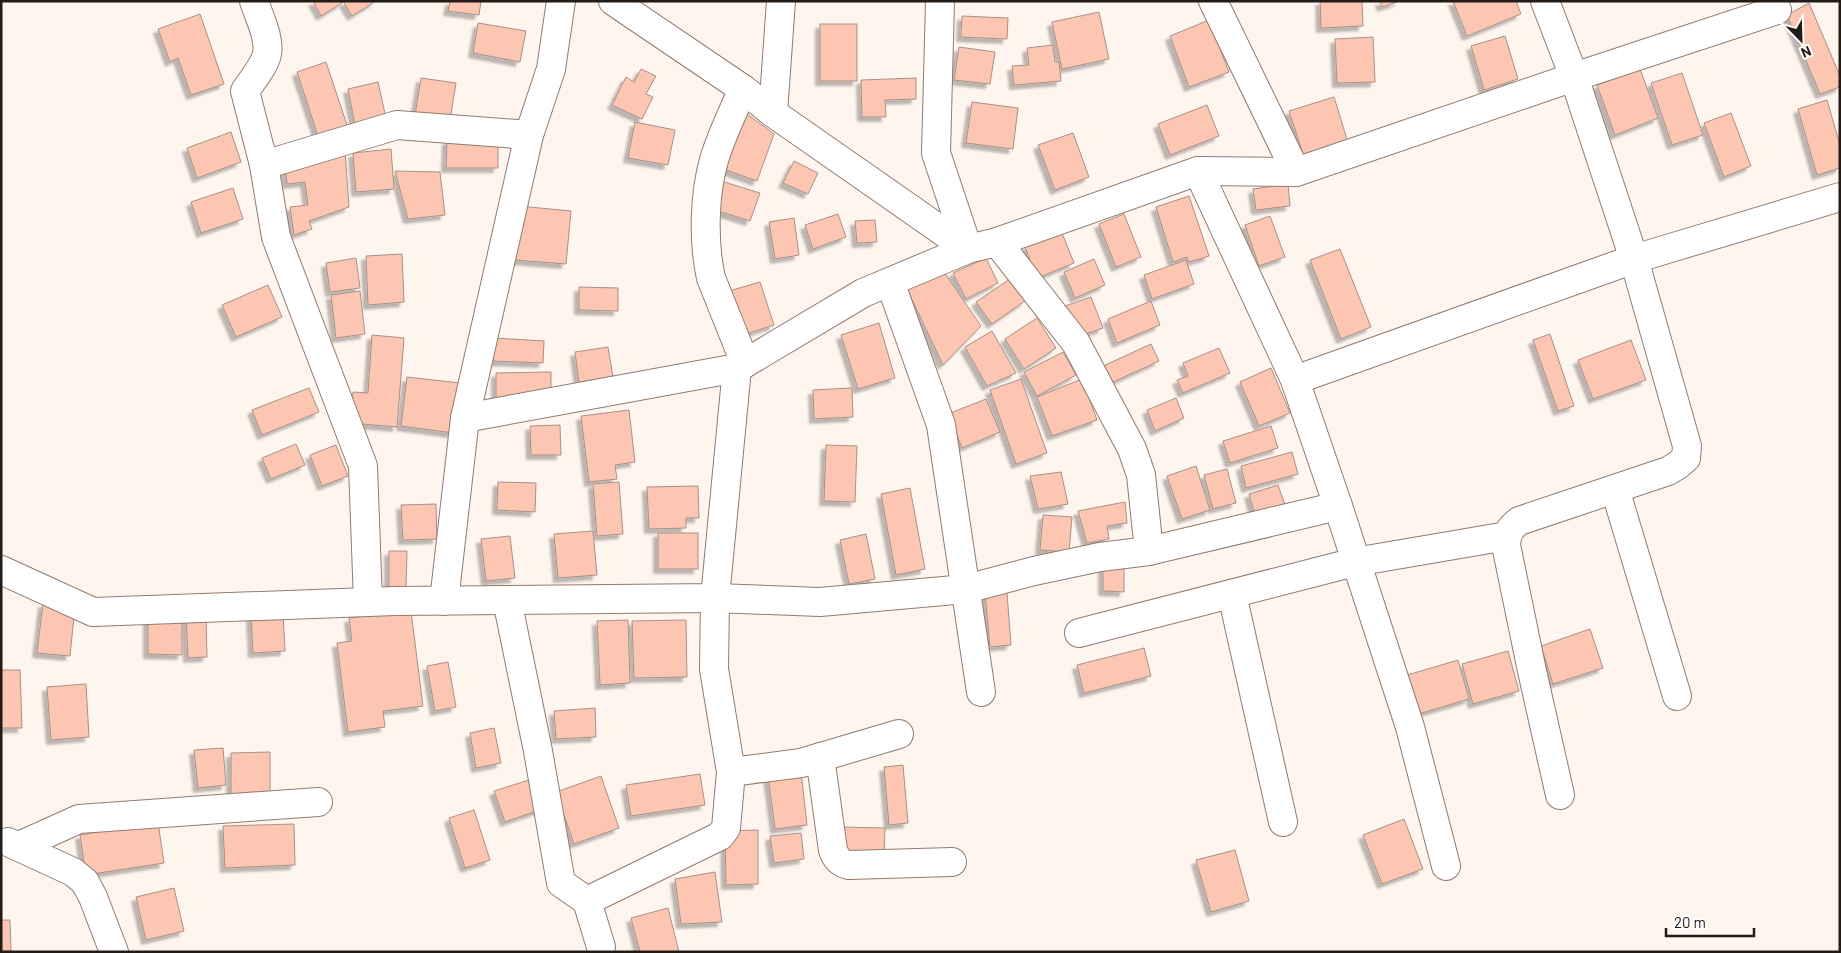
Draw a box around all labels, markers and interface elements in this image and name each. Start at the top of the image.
north arrow [1776,15,1826,65]
text: N [1799,43,1814,62]
scale bar [1666,906,1754,938]
text: 20 m [1674,913,1706,931]

